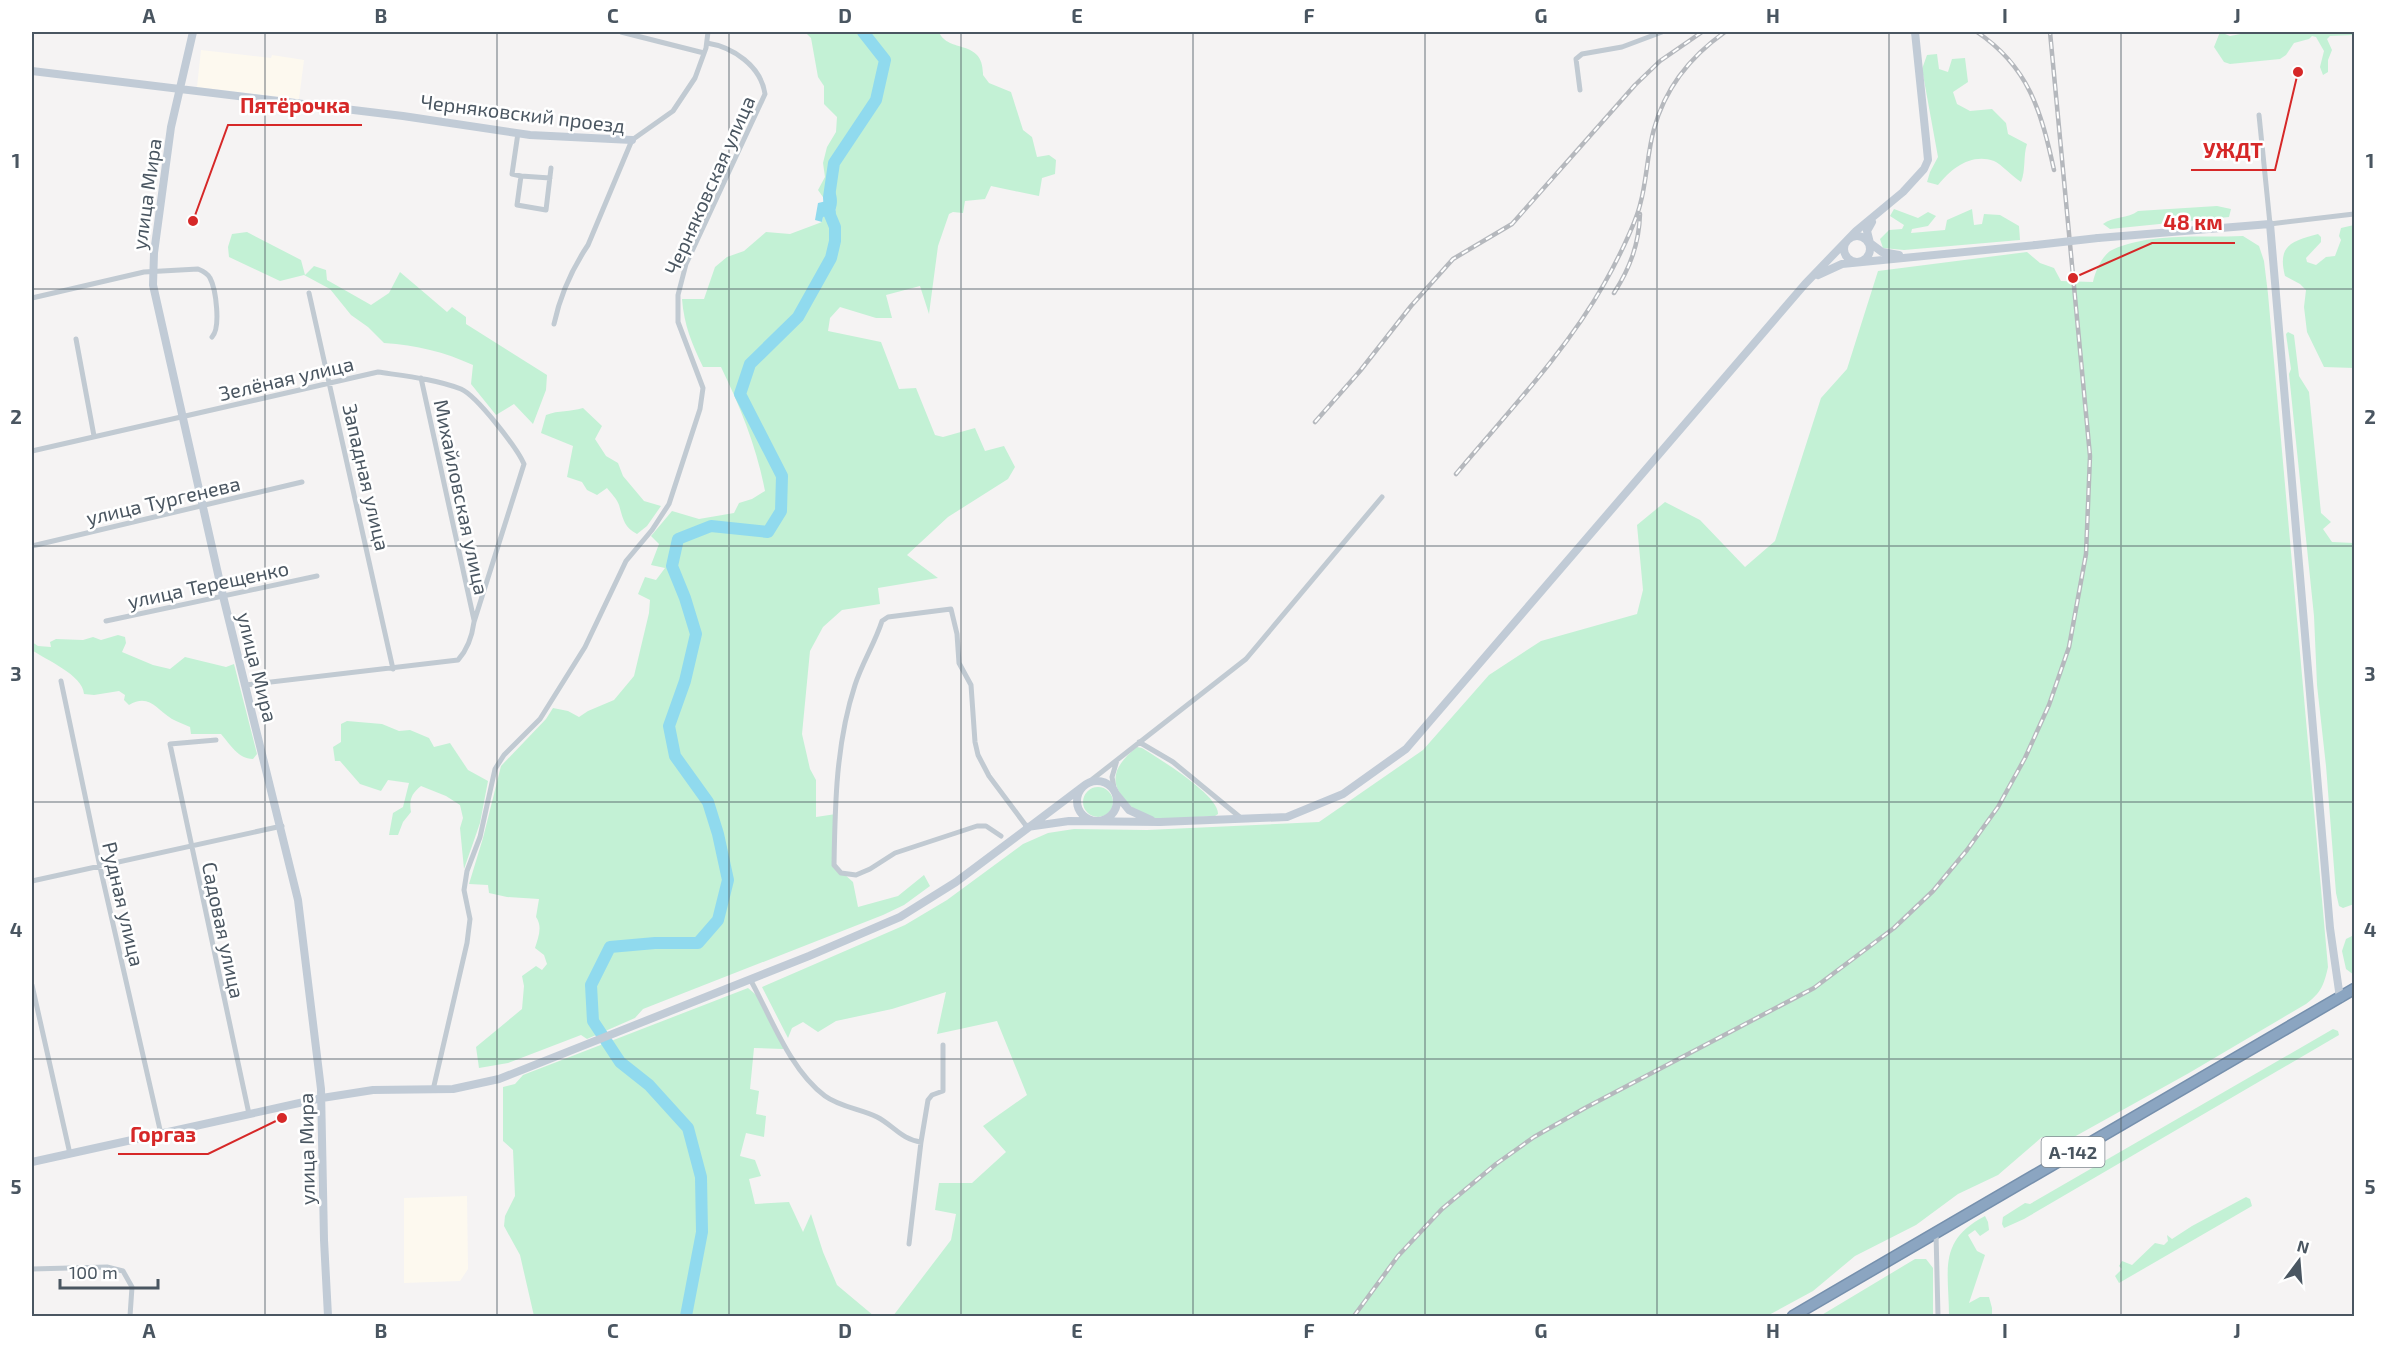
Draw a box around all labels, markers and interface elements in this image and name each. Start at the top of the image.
text: A [142,3,156,27]
text: B [375,3,387,27]
text: C [607,3,619,27]
text: D [838,3,852,27]
text: E [1071,3,1083,27]
text: F [1303,3,1315,27]
text: G [1535,3,1547,27]
text: H [1766,3,1780,27]
text: I [2002,3,2008,27]
text: J [2233,3,2241,27]
callout: Пятёрочка [228,86,362,125]
street label: Черняковский проезд [419,89,627,137]
text: Пятёрочка [240,92,350,117]
street label: Черняковская улица [659,92,760,279]
callout: УЖДТ [2191,131,2275,170]
street label: улица Мира [126,137,167,251]
text: УЖДТ [2203,137,2263,162]
text: 1 [12,148,20,172]
text: 1 [2366,148,2374,172]
callout: 48 км [2152,204,2235,243]
text: 48 км [2163,209,2223,234]
street label: Зелёная улица [216,351,356,406]
street label: Михайловская улица [429,397,494,597]
street label: Западная улица [337,401,396,553]
text: 2 [10,404,22,428]
text: 2 [2364,404,2376,428]
street label: улица Тургенева [84,471,243,530]
street label: улица Терещенко [125,555,291,614]
street label: улица Мира [232,610,283,725]
text: 3 [10,661,22,685]
text: 3 [2364,661,2376,685]
street label: Рудная улица [97,839,150,969]
street label: Садовая улица [197,860,250,1001]
text: 4 [10,917,23,941]
text: 4 [2364,917,2377,941]
street label: улица Мира [293,1093,320,1205]
callout: Горгаз [118,1115,208,1154]
text: Горгаз [130,1121,196,1146]
road number: А-142 [2042,1137,2104,1167]
text: 5 [10,1174,22,1198]
text: 5 [2364,1174,2376,1198]
north arrow [2269,1231,2329,1291]
text: N [2295,1235,2311,1257]
scale bar [60,1252,158,1290]
text: 100 m [69,1261,118,1283]
text: A [142,1318,156,1342]
text: B [375,1318,387,1342]
text: C [607,1318,619,1342]
text: D [838,1318,852,1342]
text: E [1071,1318,1083,1342]
text: F [1303,1318,1315,1342]
text: G [1535,1318,1547,1342]
text: H [1766,1318,1780,1342]
text: I [2002,1318,2008,1342]
text: J [2233,1318,2241,1342]

